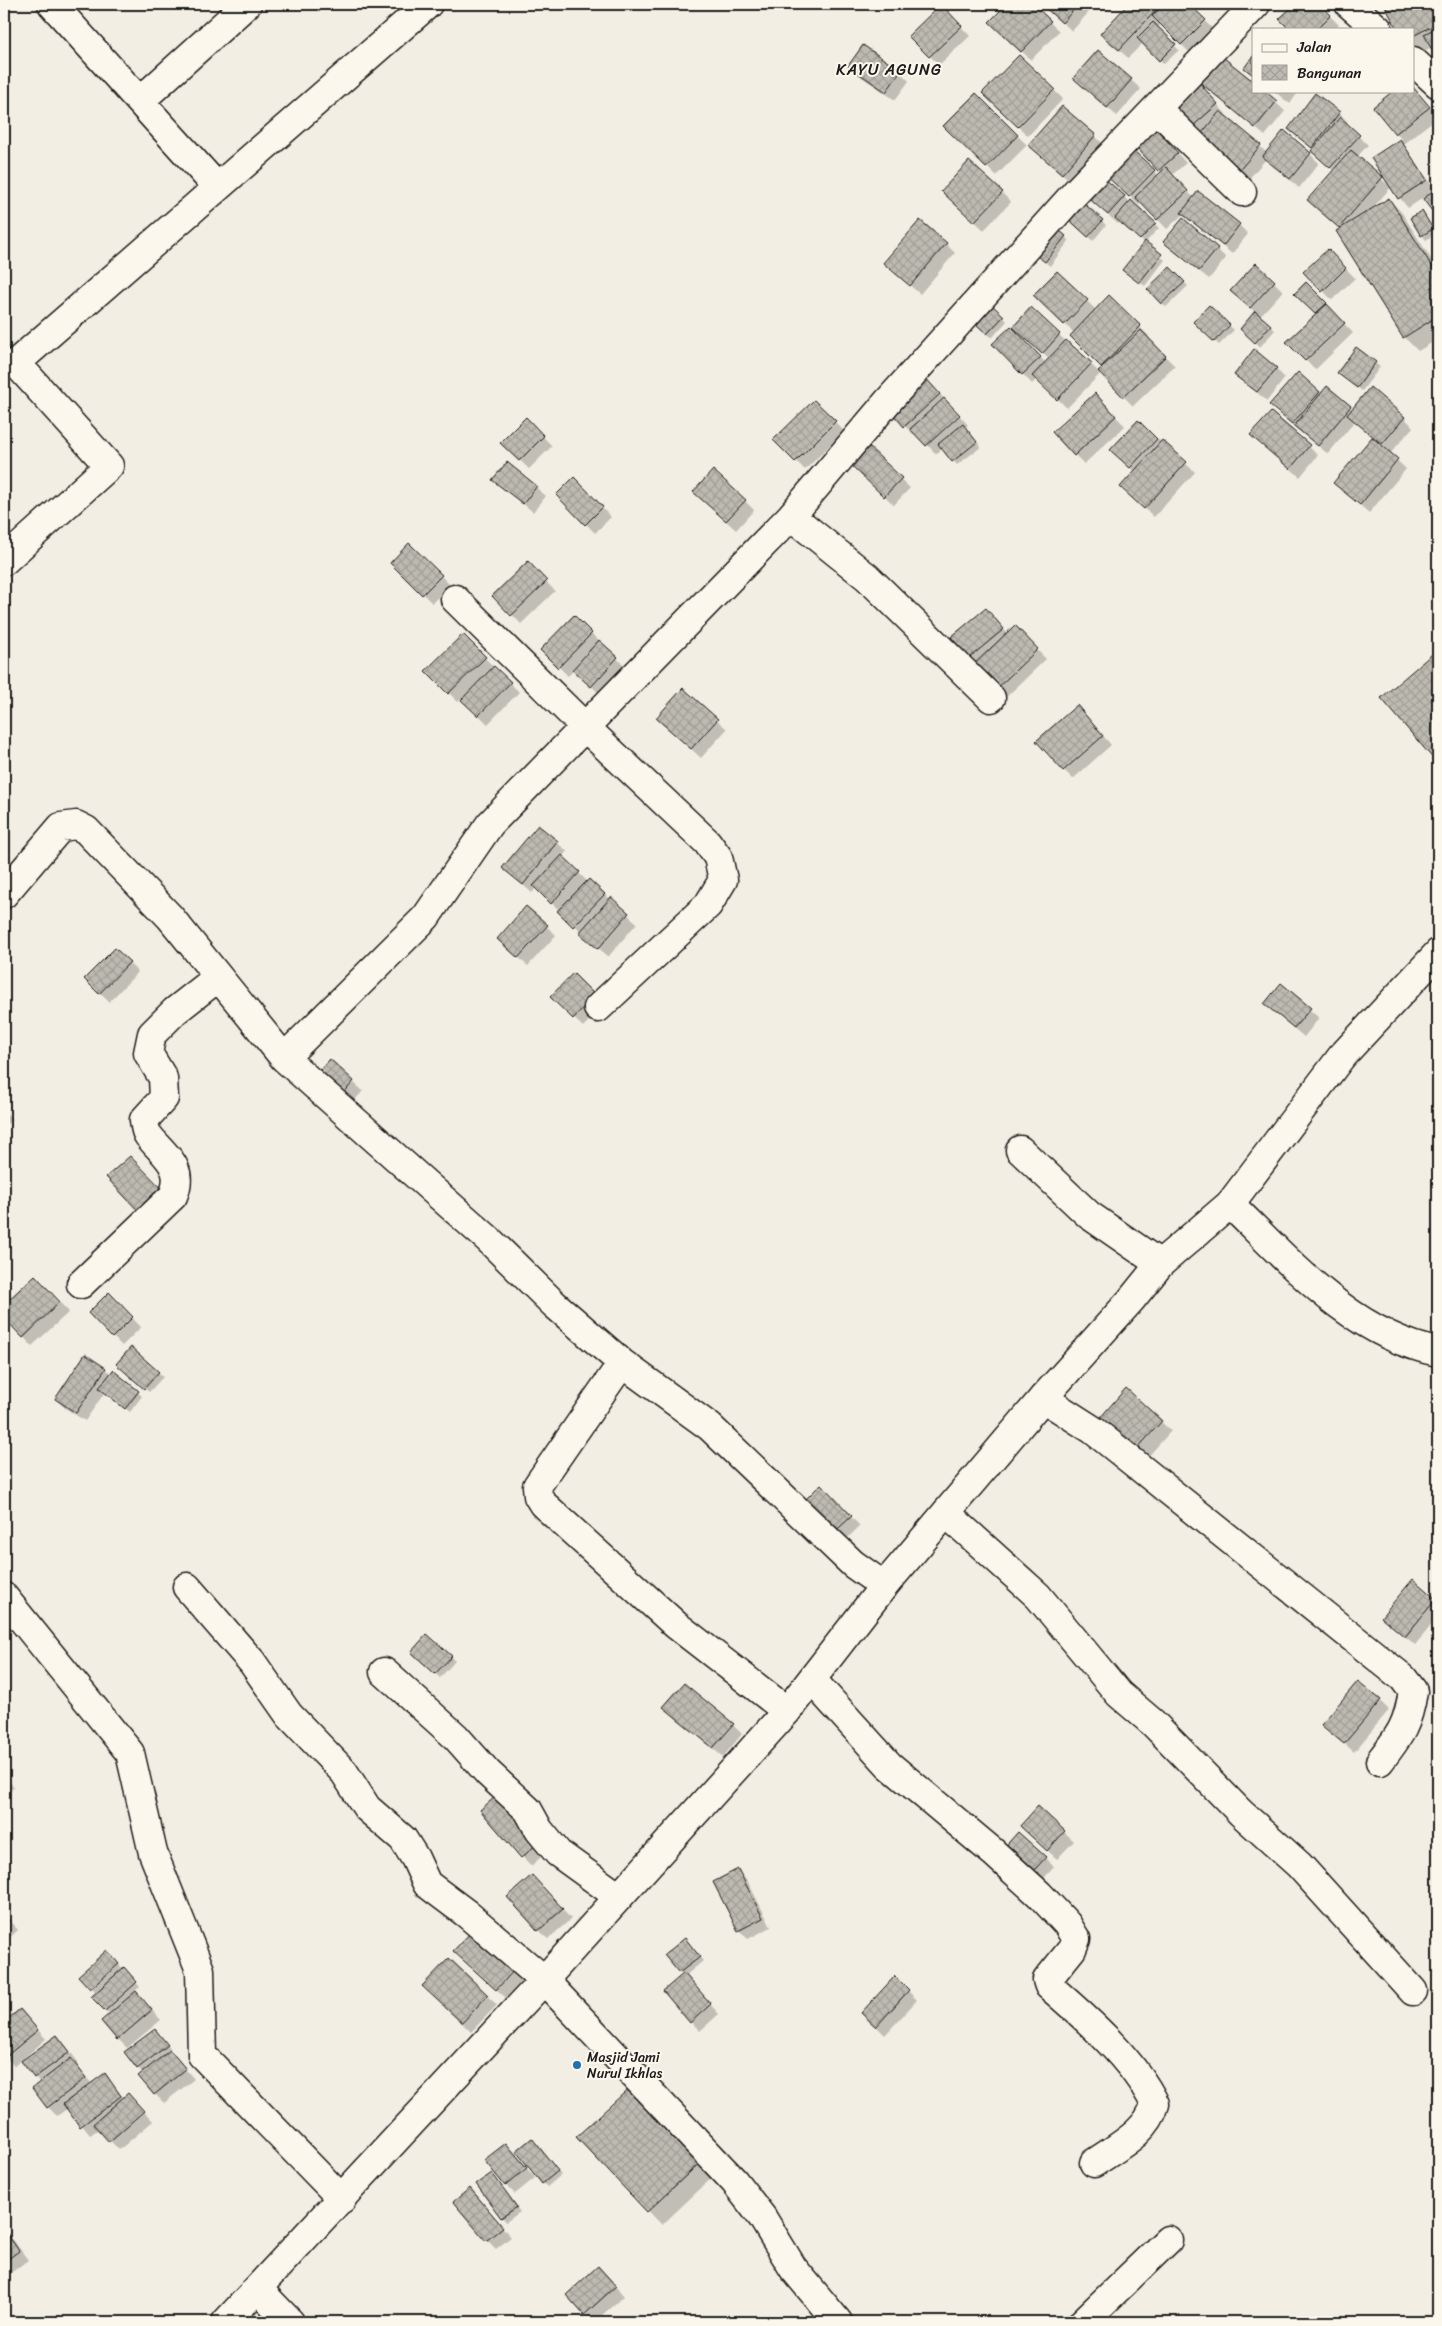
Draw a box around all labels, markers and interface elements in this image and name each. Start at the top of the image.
legend [1252,28,1414,92]
text: Jalan [1296,34,1331,60]
district label: KAYU AGUNG [836,55,942,84]
text: Bangunan [1297,60,1361,86]
place label: Masjid Jami Nurul Ikhlas [587,2045,662,2086]
marker: Masjid Jami Nurul Ikhlas [571,2059,583,2071]

